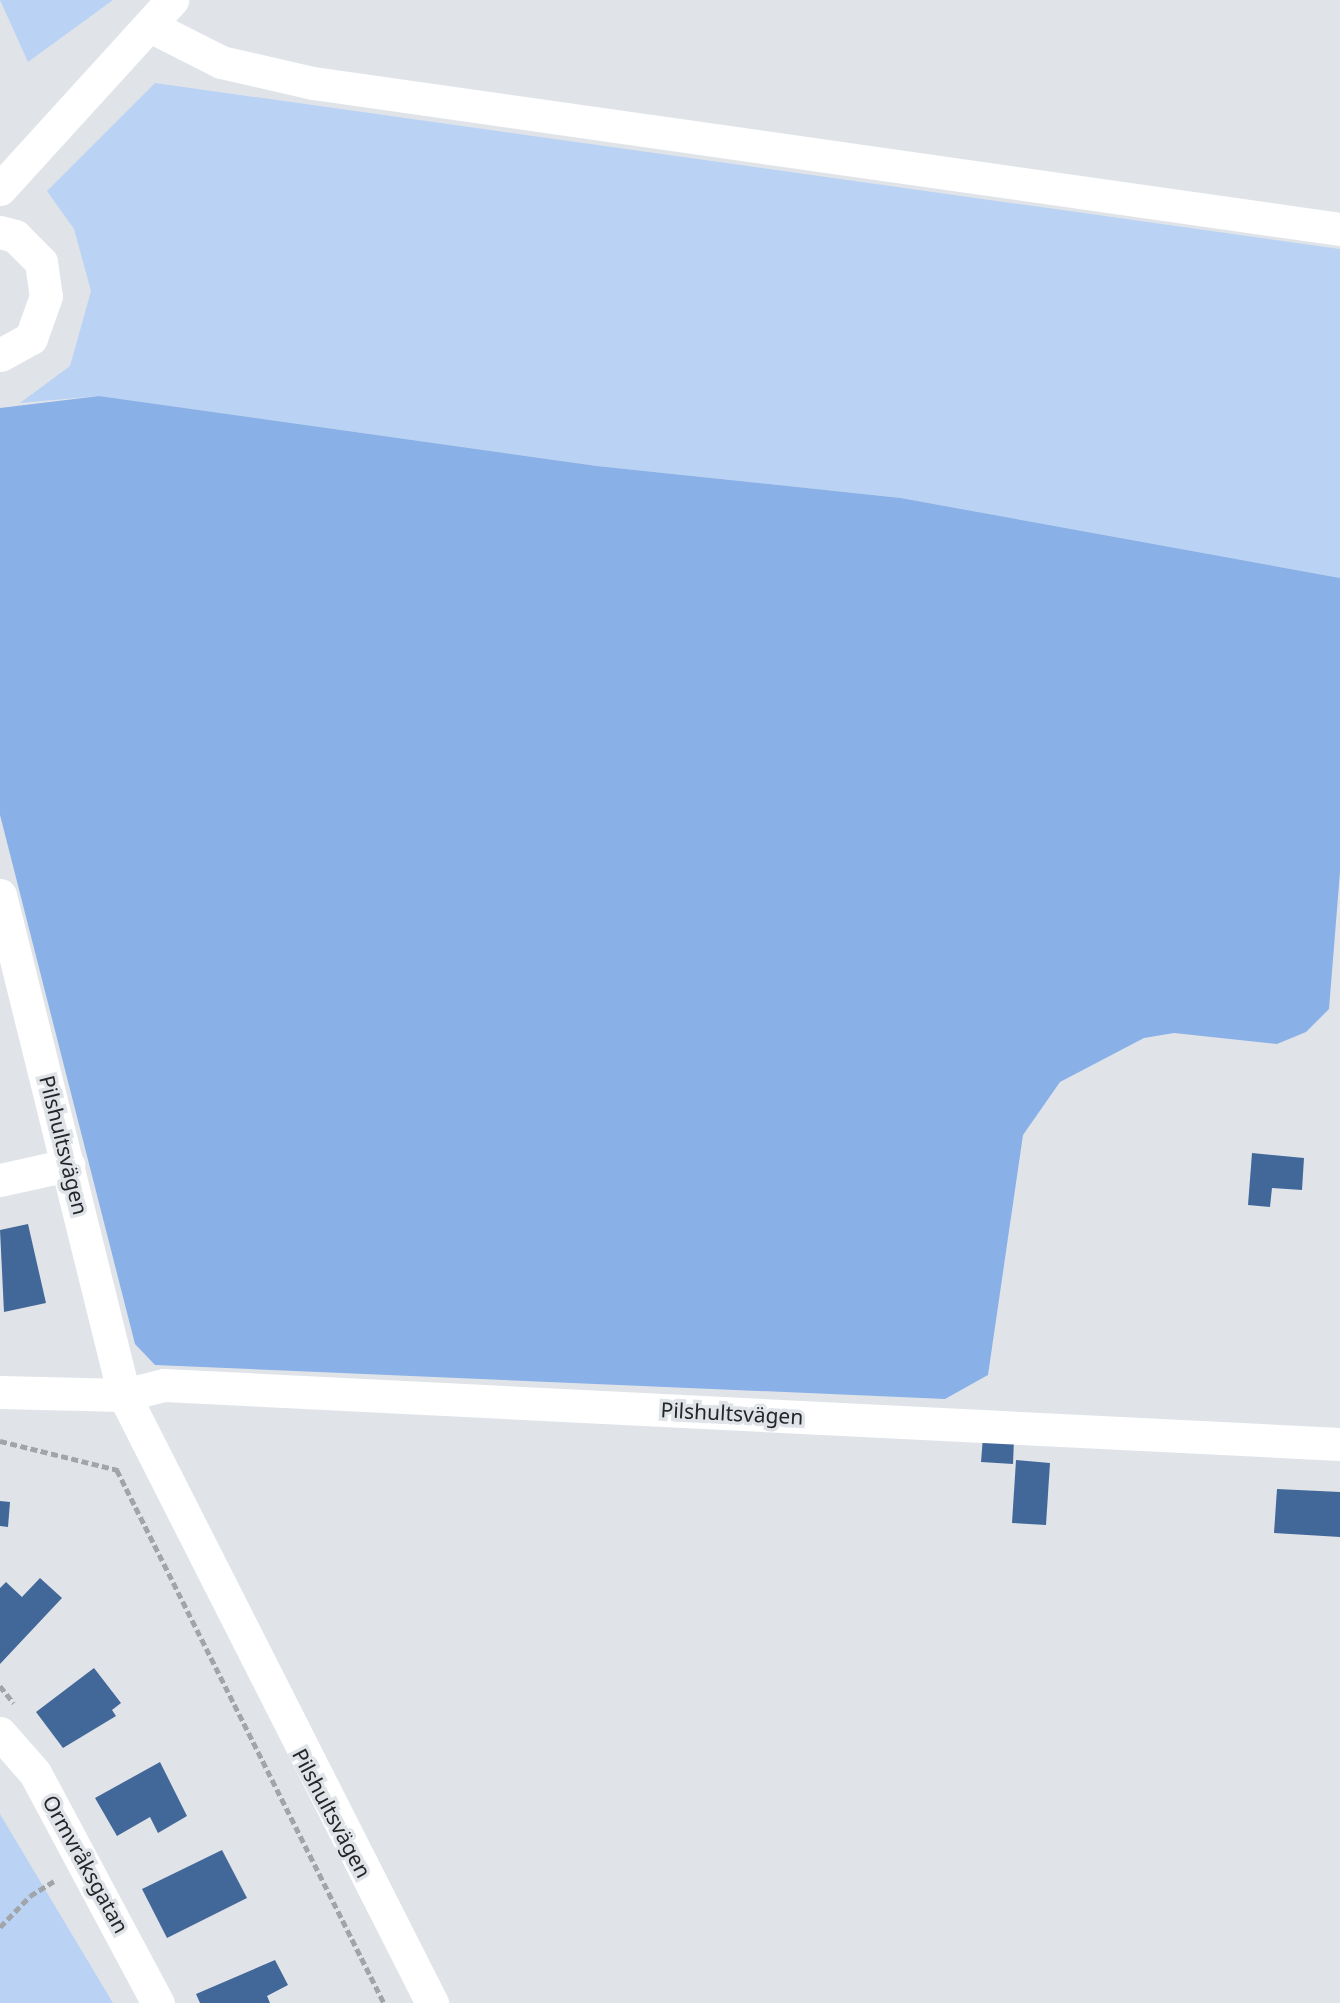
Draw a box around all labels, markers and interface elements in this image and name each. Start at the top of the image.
street label: Pilshultsvägen [35,1073,93,1217]
street label: Pilshultsvägen [660,1397,804,1429]
street label: Pilshultsvägen [287,1744,377,1882]
street label: Ormvråksgatan [38,1791,134,1937]

